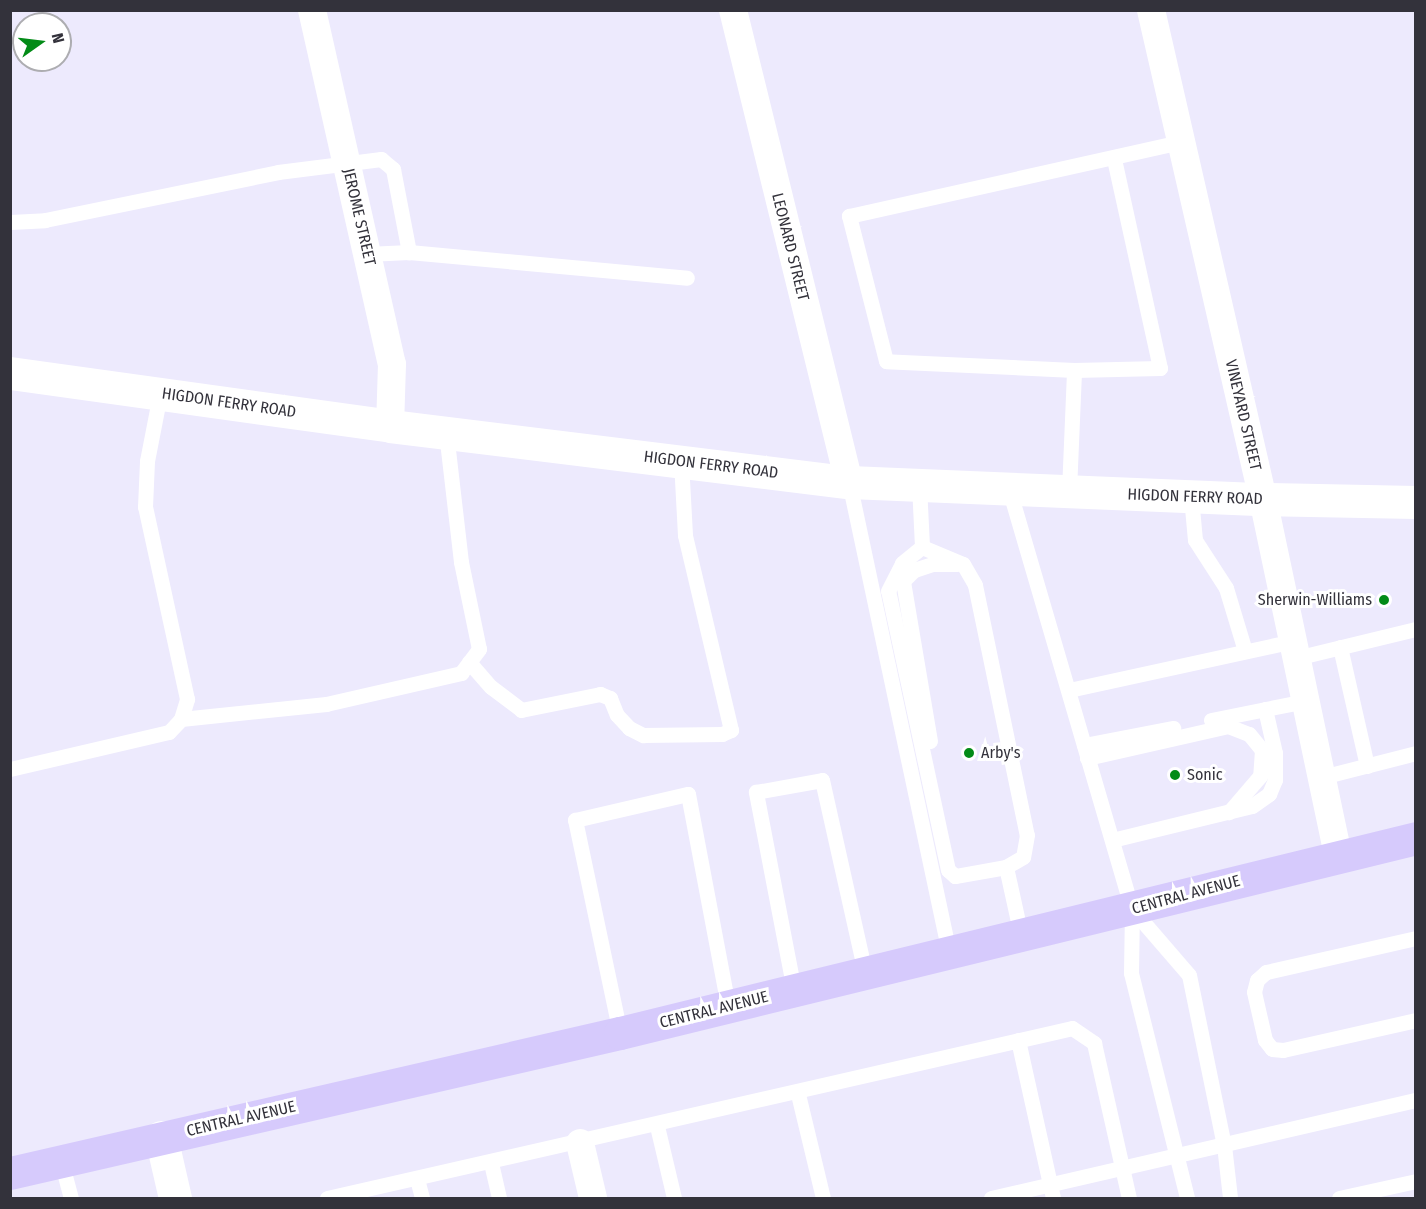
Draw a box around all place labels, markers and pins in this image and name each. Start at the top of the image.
place label: Sherwin-Williams [1258,590,1372,610]
marker: Sherwin-Williams [1377,593,1391,607]
place label: Arby's [981,743,1020,763]
marker: Arby's [962,746,976,760]
place label: Sonic [1187,765,1223,785]
marker: Sonic [1168,768,1182,782]

